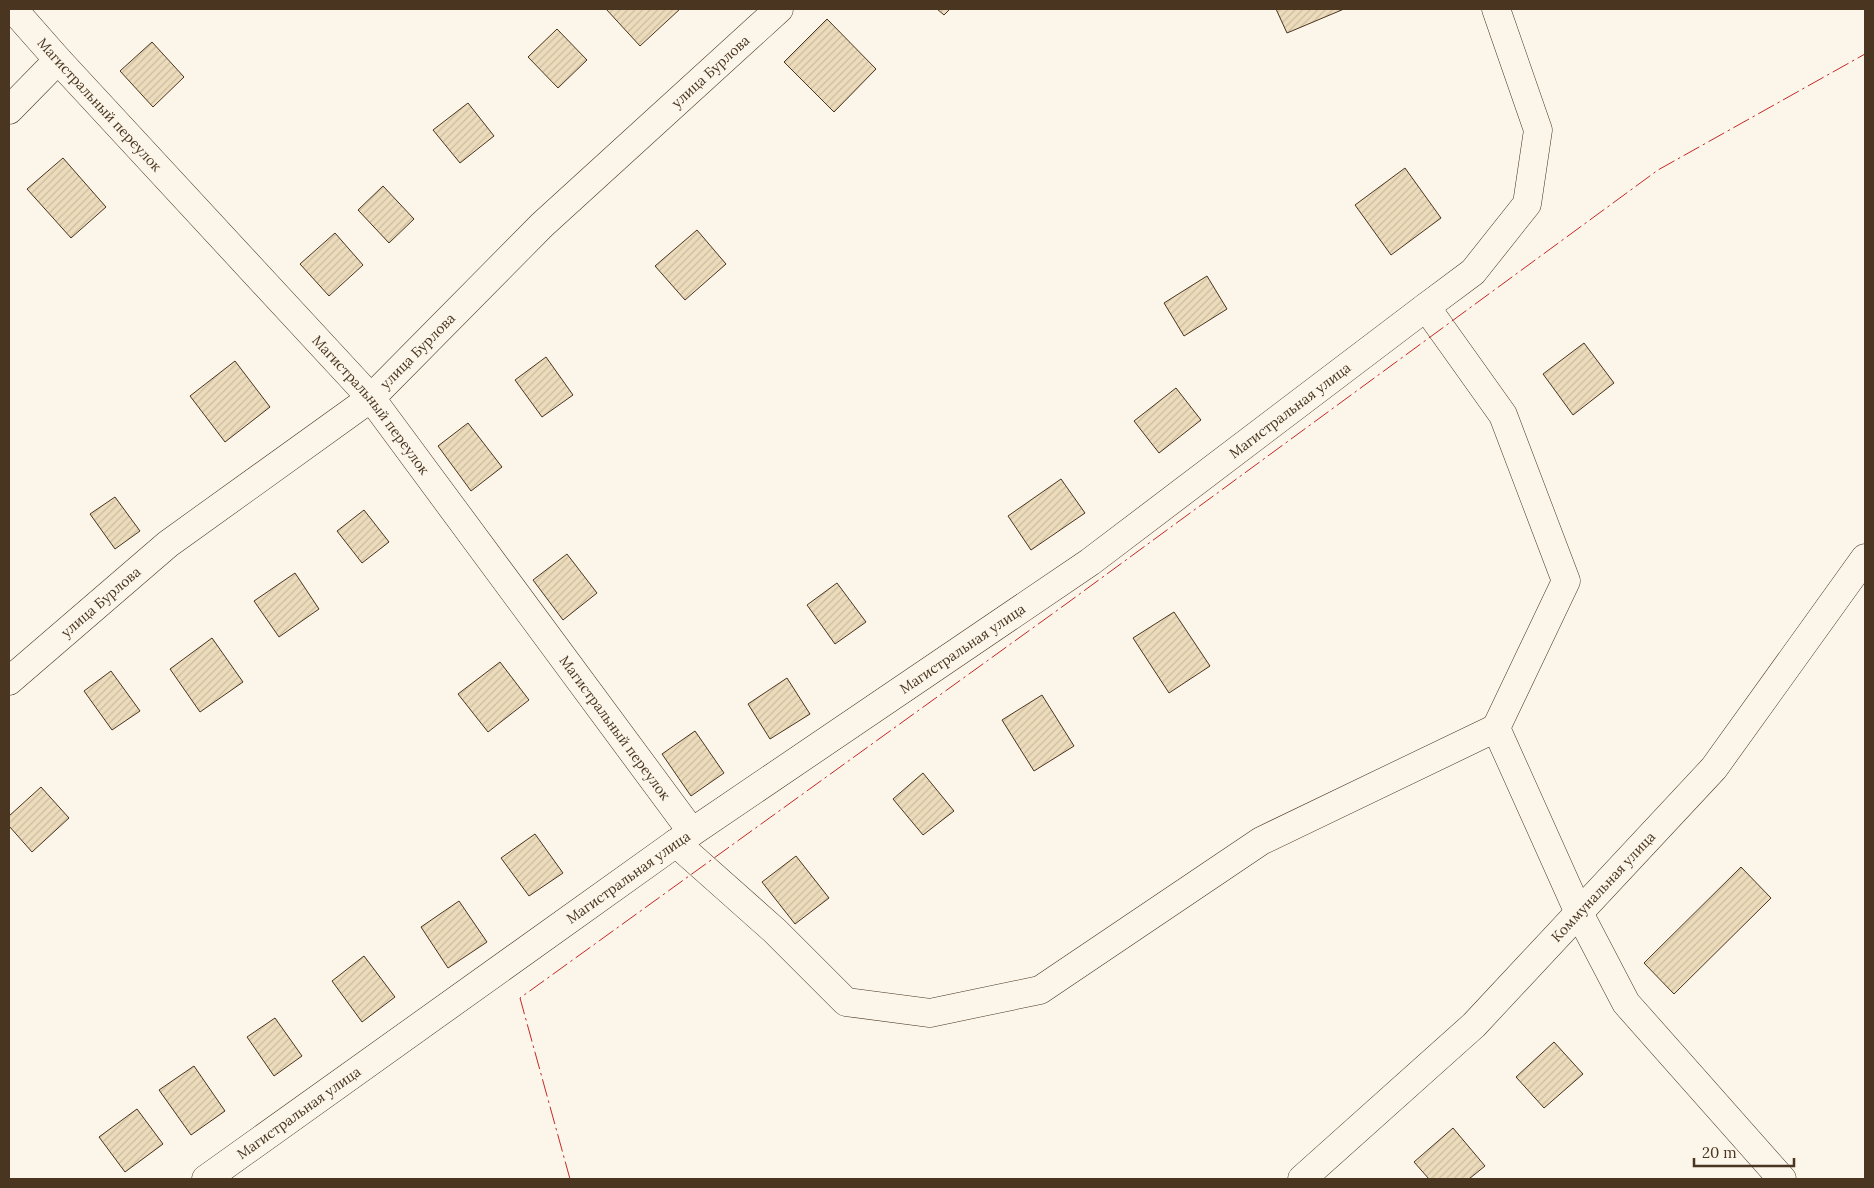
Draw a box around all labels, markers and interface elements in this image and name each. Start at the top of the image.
street label: улица Бурлова [668,31,753,112]
street label: Магистральный переулок [34,34,166,176]
street label: улица Бурлова [376,309,459,393]
street label: Магистральный переулок [308,331,434,479]
street label: Магистральная улица [1225,358,1354,462]
street label: улица Бурлова [57,563,144,641]
street label: Магистральная улица [896,600,1029,698]
street label: Магистральный переулок [556,652,675,804]
street label: Магистральная улица [563,827,694,928]
street label: Коммунальная улица [1547,828,1659,946]
street label: Магистральная улица [233,1062,364,1163]
scale bar [1694,1136,1794,1168]
text: 20 m [1702,1143,1737,1162]

